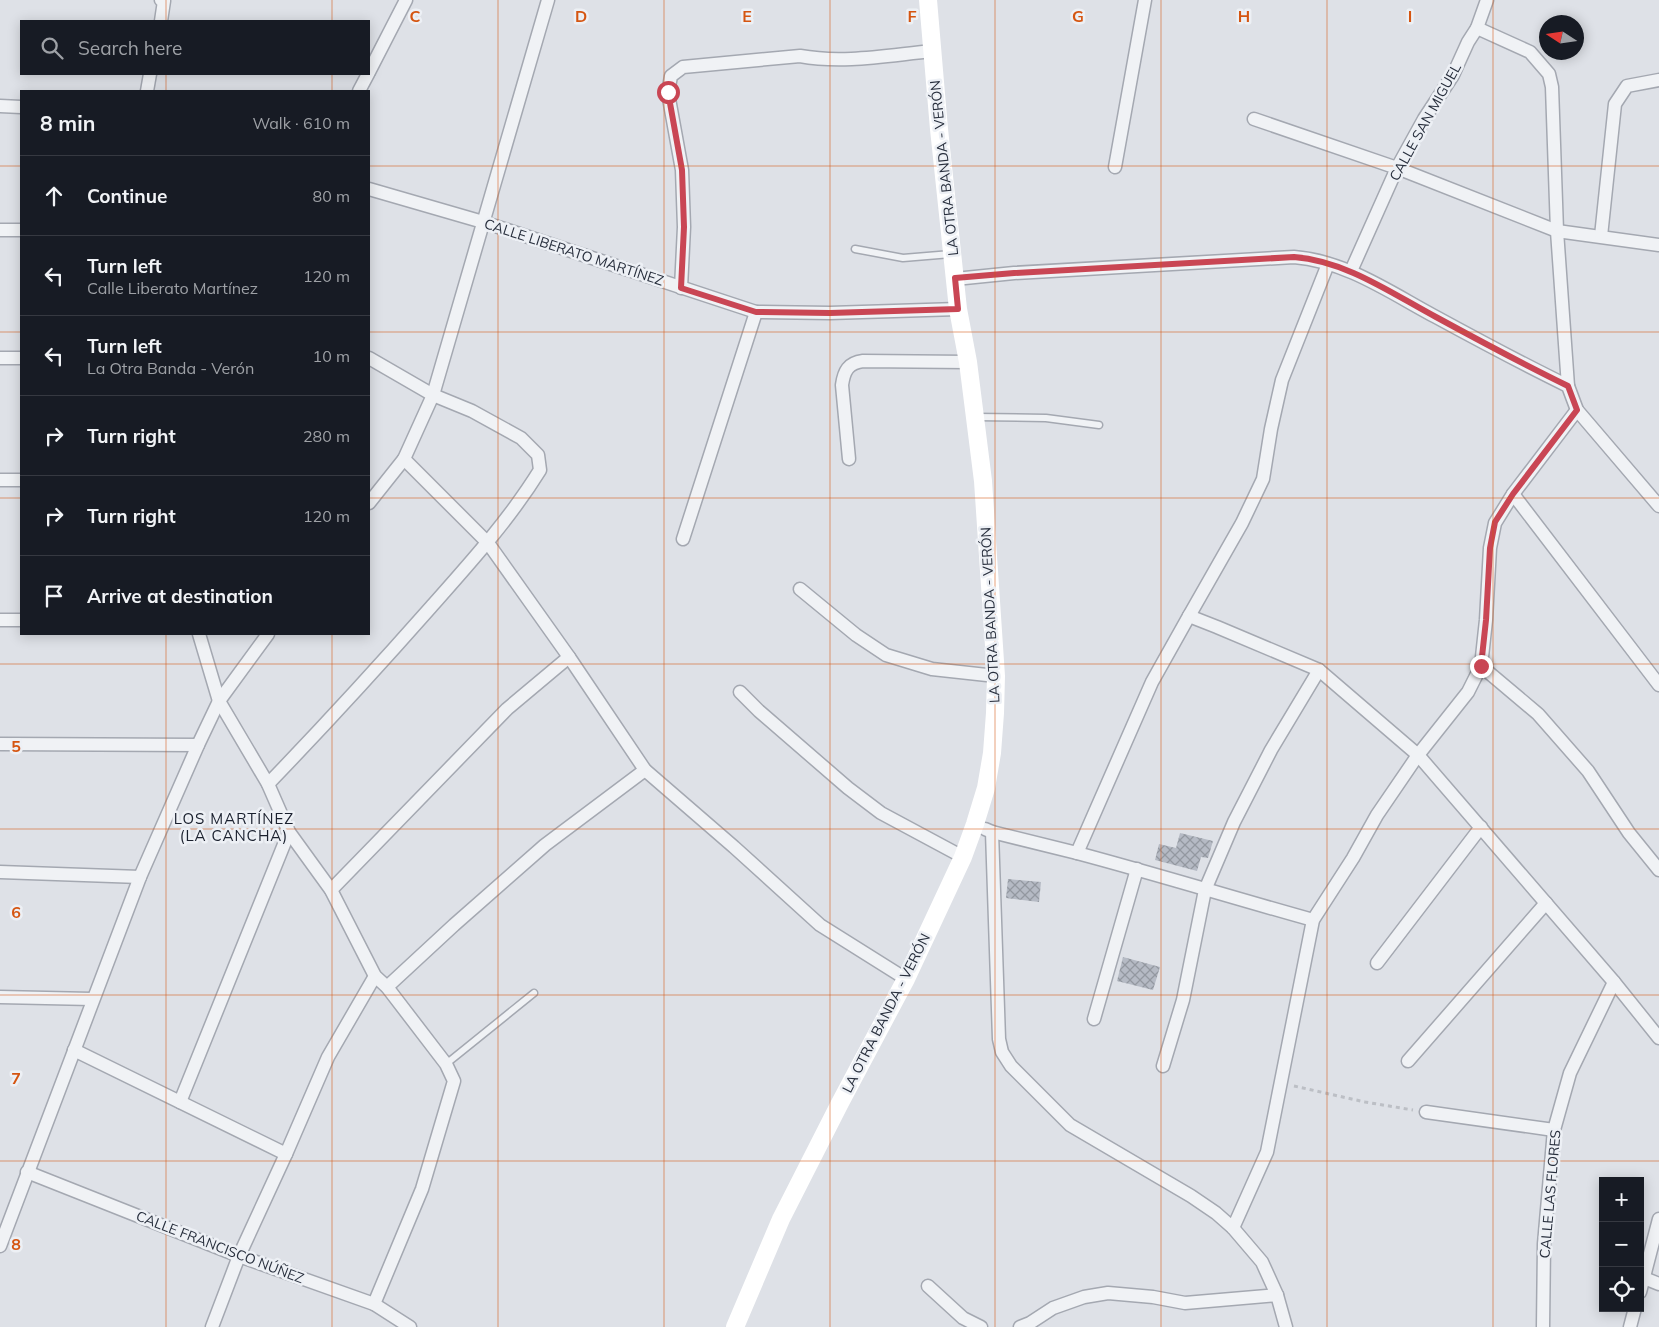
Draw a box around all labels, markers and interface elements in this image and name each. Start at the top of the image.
text: C [410,6,421,26]
text: D [575,6,587,26]
text: E [742,6,752,26]
text: F [907,6,917,26]
text: G [1072,6,1084,26]
text: H [1238,6,1250,26]
text: I [1408,6,1412,26]
north arrow [1539,15,1584,60]
search box [20,20,370,75]
icon: search [38,34,66,62]
text: Search here [78,36,182,60]
street label: CALLE SAN MIGUEL [1385,60,1465,184]
street label: LA OTRA BANDA - VERÓN [926,79,962,257]
route start [657,81,680,104]
text: 8 min [40,110,95,136]
text: Walk · 610 m [252,113,350,133]
icon: ahead [40,182,68,210]
text: Continue [87,184,167,208]
text: 80 m [313,186,350,206]
street label: CALLE LIBERATO MARTÍNEZ [482,214,666,290]
text: Turn left [87,254,162,278]
icon: left [40,262,68,290]
text: 120 m [303,266,350,286]
text: Calle Liberato Martínez [87,278,258,298]
text: Turn left [87,334,162,358]
icon: left [40,342,68,370]
text: 10 m [313,346,350,366]
text: La Otra Banda - Verón [87,358,254,378]
icon: right [40,422,68,450]
text: Turn right [87,424,176,448]
text: 280 m [303,426,350,446]
icon: right [40,502,68,530]
text: Turn right [87,504,176,528]
text: 120 m [303,506,350,526]
street label: LA OTRA BANDA - VERÓN [976,526,1004,704]
icon: arrive [40,582,68,610]
text: Arrive at destination [87,584,273,608]
route end [1470,655,1493,678]
text: 5 [11,736,21,756]
district label: LOS MARTÍNEZ (LA CANCHA) [174,809,294,845]
text: 6 [11,902,21,922]
street label: LA OTRA BANDA - VERÓN [838,930,934,1096]
text: 7 [11,1068,21,1088]
street label: CALLE LAS FLORES [1535,1129,1565,1259]
map controls [1599,1177,1644,1312]
button: + [1599,1177,1644,1222]
street label: CALLE FRANCISCO NÚÑEZ [134,1207,306,1287]
button: − [1599,1222,1644,1267]
text: 8 [11,1234,21,1254]
button: locate [1599,1267,1644,1312]

